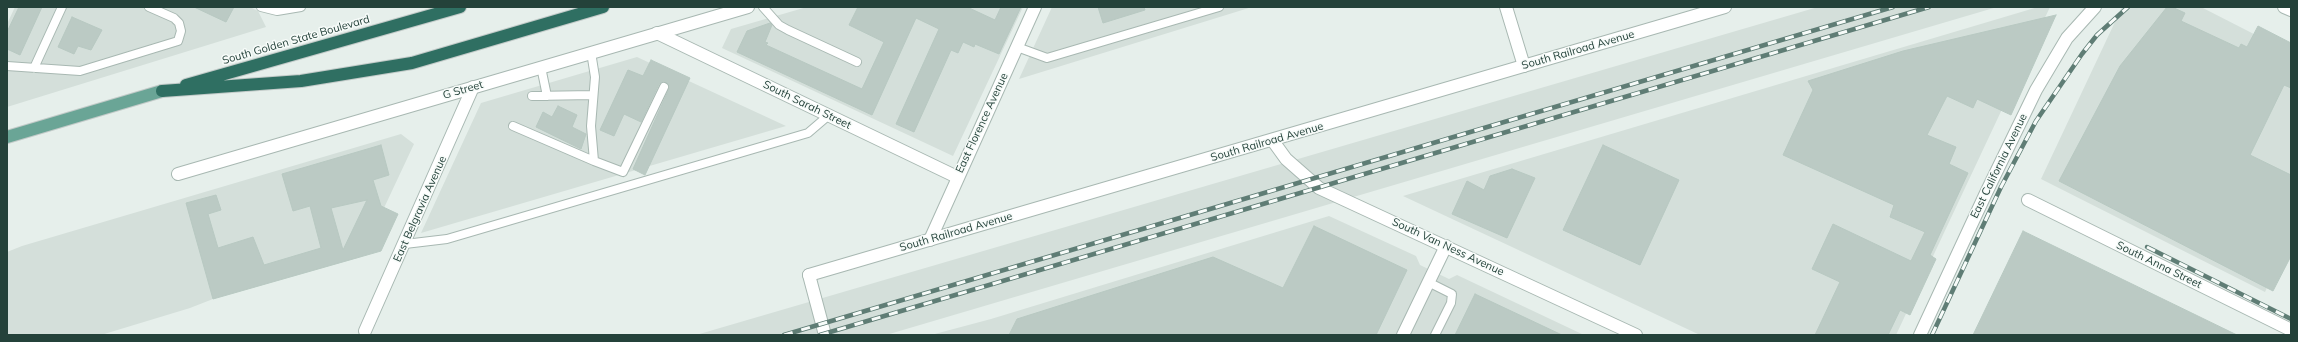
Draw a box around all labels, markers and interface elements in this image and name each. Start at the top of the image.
street label: South Golden State Boulevard [221,13,371,67]
street label: South Railroad Avenue [1520,28,1636,72]
street label: East Florence Avenue [953,71,1011,175]
street label: G Street [441,78,485,102]
street label: South Sarah Street [761,78,853,132]
street label: East California Avenue [1968,111,2030,221]
street label: South Railroad Avenue [1209,120,1325,164]
street label: East Belgravia Avenue [391,154,449,264]
street label: South Railroad Avenue [898,210,1014,254]
street label: South Van Ness Avenue [1390,215,1506,279]
street label: South Anna Street [2114,239,2204,291]

